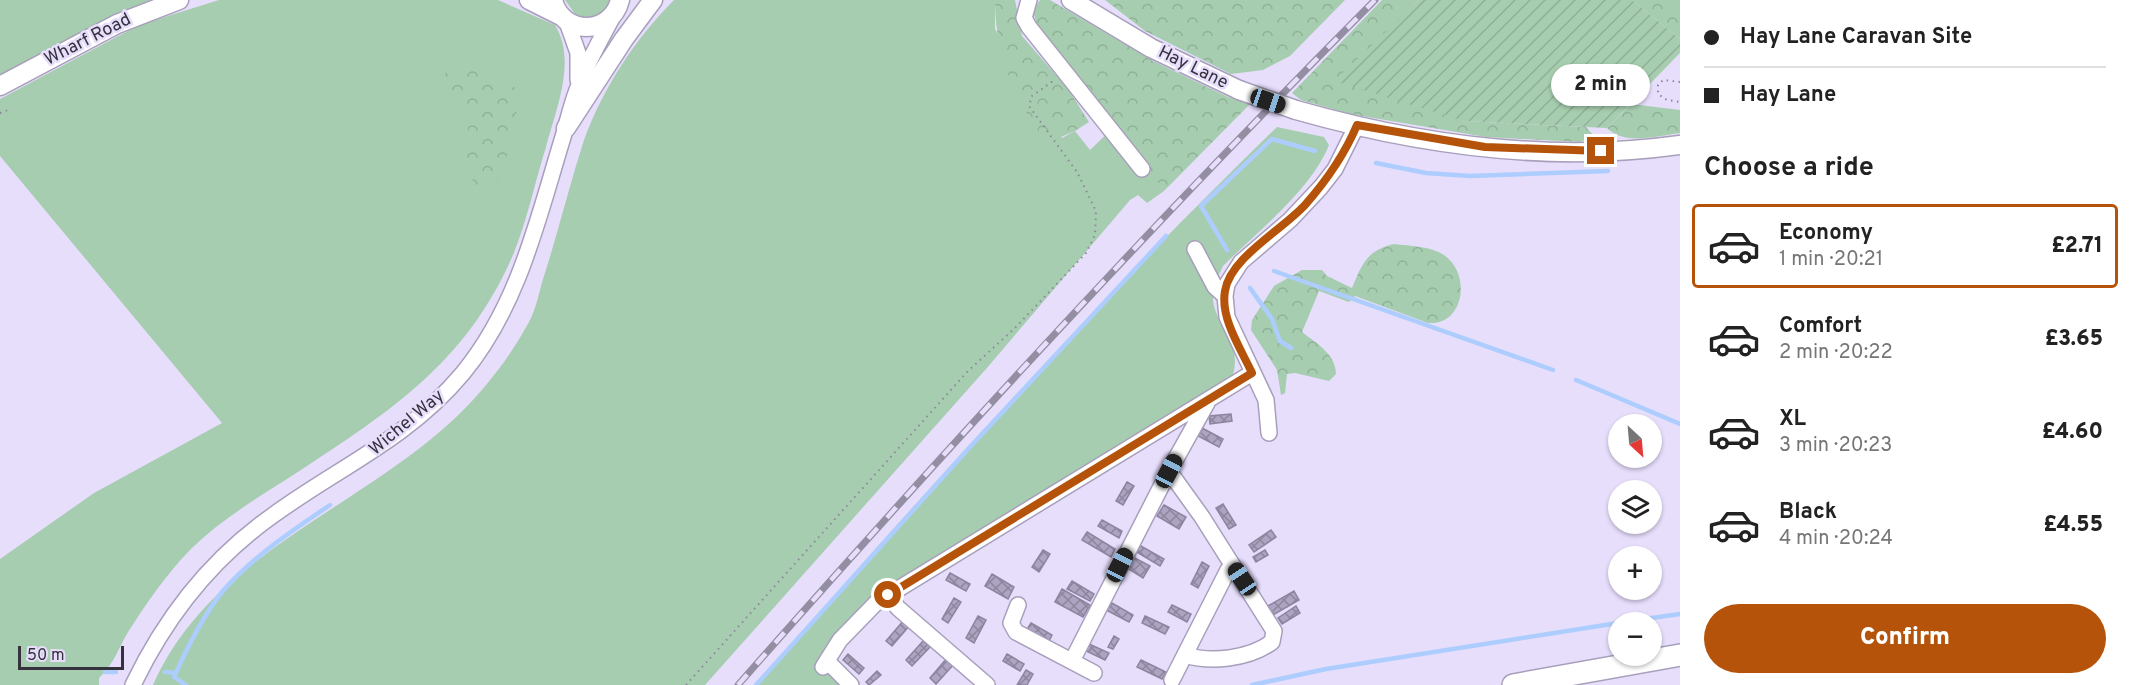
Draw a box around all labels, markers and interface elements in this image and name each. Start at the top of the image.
street label: Wharf Road [41,8,135,72]
text: Hay Lane Caravan Site [1740,24,1972,51]
street label: Hay Lane [1154,41,1232,95]
callout: 2 min [1552,64,1650,106]
text: 2 min [1574,72,1627,98]
text: Hay Lane [1740,82,1836,109]
car [1248,87,1288,115]
route end [1587,137,1614,164]
text: Choose a ride [1704,151,1874,185]
icon: car [1707,219,1761,273]
text: Economy [1779,220,1873,247]
text: £2.71 [2051,233,2103,260]
text: 1 min · 20:21 [1779,247,1883,273]
icon: car [1707,312,1761,366]
text: Comfort [1779,313,1862,340]
text: £3.65 [2045,326,2103,353]
text: 2 min · 20:22 [1779,340,1893,366]
street label: Wichel Way [365,385,449,461]
icon: car [1707,405,1761,459]
text: XL [1779,406,1806,433]
north arrow [1608,414,1662,468]
map controls [1608,414,1662,666]
text: £4.60 [2042,419,2103,446]
text: 3 min · 20:23 [1779,433,1892,459]
car [1153,451,1185,491]
button: layers [1608,480,1662,534]
icon: car [1707,498,1761,552]
text: Black [1779,499,1837,526]
text: £4.55 [2043,512,2103,539]
text: 4 min · 20:24 [1779,526,1893,552]
car [1104,545,1136,585]
button: + [1608,546,1662,600]
car [1224,559,1260,599]
route start [874,581,901,608]
button: Confirm [1704,604,2106,673]
button: − [1608,612,1662,666]
scale bar [18,643,124,670]
text: 50 m [27,646,65,666]

